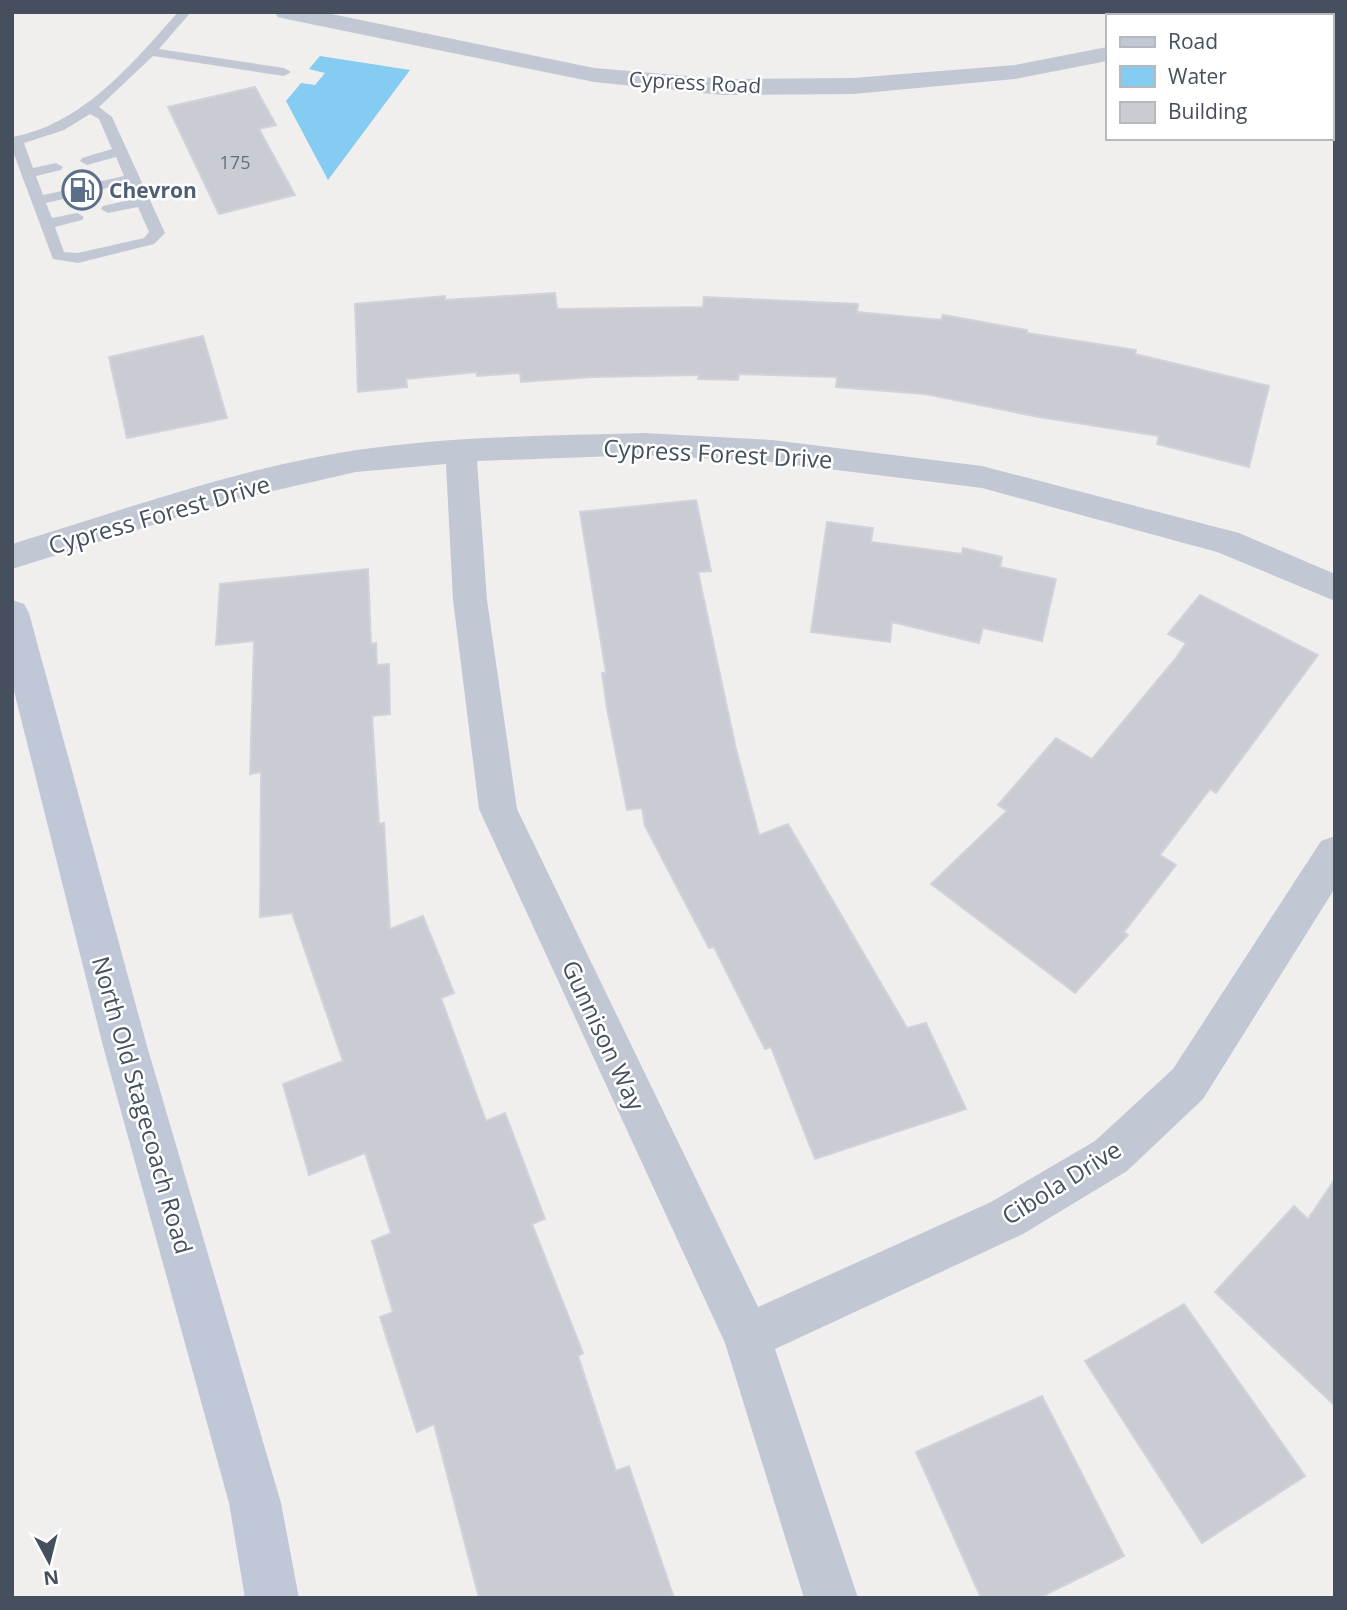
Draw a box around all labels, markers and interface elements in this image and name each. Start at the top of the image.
legend [1106,14,1333,140]
text: Road [1168,27,1218,55]
text: Water [1168,62,1227,90]
street label: Cypress Road [628,65,762,99]
text: Building [1168,97,1247,125]
house number: 175 [220,150,250,174]
fuel station icon: Chevron [61,169,103,211]
place label: Chevron [109,176,197,204]
street label: Cypress Forest Drive [603,431,833,475]
street label: Cypress Forest Drive [44,467,274,561]
street label: North Old Stagecoach Road [85,952,201,1258]
street label: Gunnison Way [555,955,654,1116]
street label: Cibola Drive [995,1132,1127,1232]
north arrow [14,1526,84,1596]
text: N [42,1564,60,1592]

